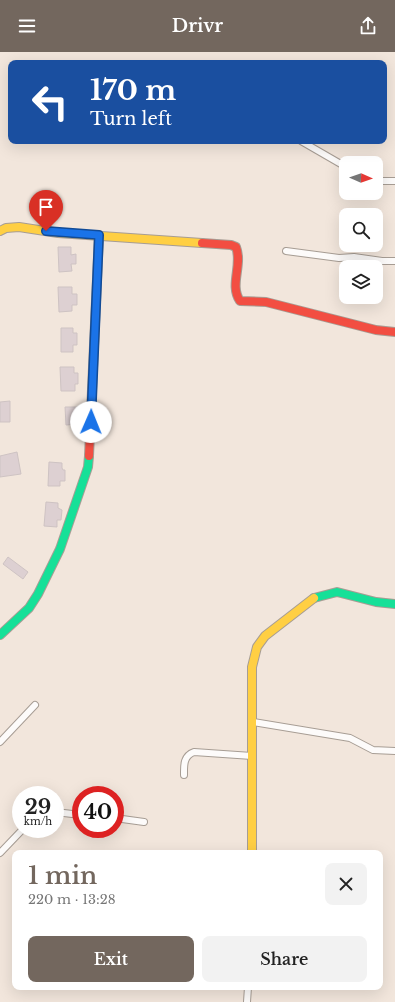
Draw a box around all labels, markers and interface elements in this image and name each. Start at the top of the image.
icon: menu [16,15,38,37]
text: Drivr [172,15,223,37]
icon: share [357,15,379,37]
text: 170 m [90,73,176,108]
icon: left [24,76,76,128]
text: Turn left [90,108,172,130]
north arrow [339,156,383,200]
map controls [339,156,383,304]
pin [29,190,63,231]
icon: arrive [35,196,57,218]
button: search [339,208,383,252]
button: layers [339,260,383,304]
position arrow [70,401,112,443]
speed limit sign: 40 [72,786,124,838]
text: 29 [25,795,51,819]
text: km/h [24,815,52,828]
text: 1 min [28,861,97,890]
button: close [325,863,367,905]
text: 220 m · 13:28 [28,891,116,908]
button: Exit [28,936,194,982]
button: Share [202,936,367,982]

